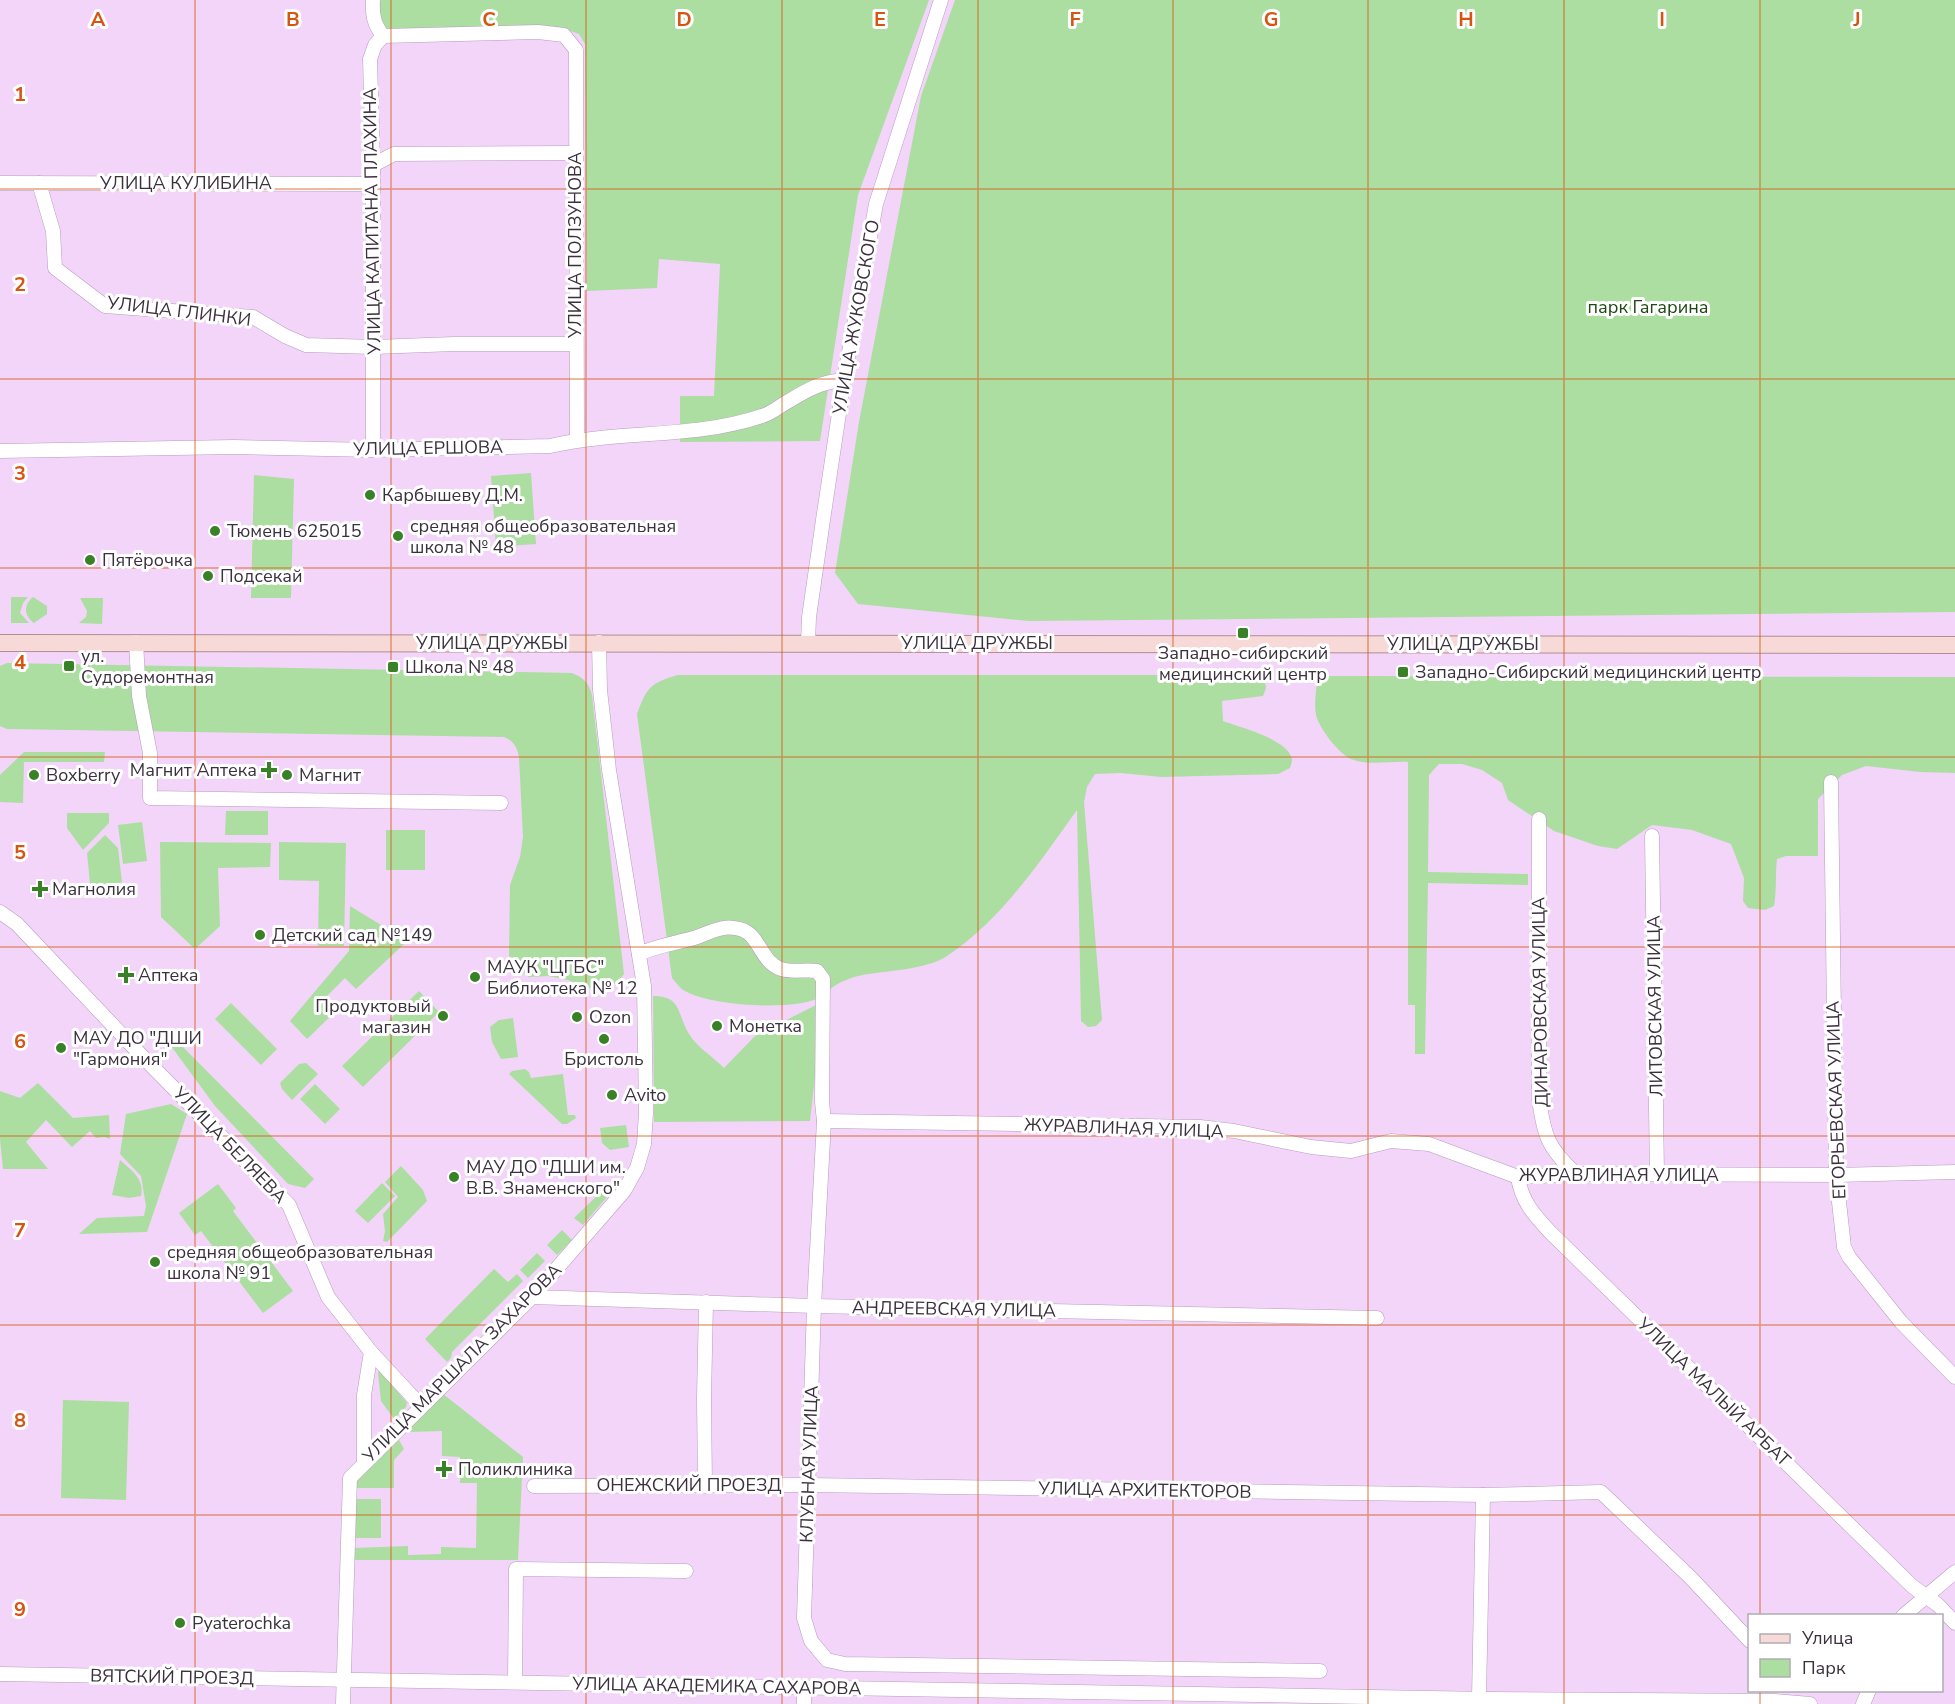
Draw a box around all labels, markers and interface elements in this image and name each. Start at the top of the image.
text: A [91,6,106,33]
text: B [286,6,300,33]
text: C [482,6,496,33]
text: D [676,6,692,33]
text: E [874,6,886,33]
text: F [1069,6,1081,33]
text: G [1264,6,1278,33]
text: H [1458,6,1474,33]
text: I [1659,6,1665,33]
text: J [1852,6,1861,33]
text: 1 [14,81,26,108]
street label: УЛИЦА КАПИТАНА ПЛАХИНА [358,87,386,356]
street label: УЛИЦА ПОЛЗУНОВА [563,152,587,339]
street label: УЛИЦА КУЛИБИНА [99,171,272,195]
street label: УЛИЦА ЖУКОВСКОГО [827,218,885,417]
text: 2 [14,271,26,298]
street label: УЛИЦА ГЛИНКИ [105,290,252,332]
park label: парк Гагарина [1588,295,1708,319]
street label: УЛИЦА ЕРШОВА [352,435,503,461]
text: 3 [14,460,26,487]
place label: Карбышеву Д.М. [382,483,523,507]
marker: Карбышеву Д.М. [363,488,377,502]
place label: средняя общеобразовательная школа № 48 [410,514,676,559]
place label: Тюмень 625015 [227,519,362,543]
marker: Тюмень 625015 [208,524,222,538]
marker: средняя общеобразовательная школа № 48 [391,529,405,543]
place label: Пятёрочка [102,548,193,572]
marker: Пятёрочка [83,553,97,567]
place label: Подсекай [220,564,302,588]
marker: Подсекай [201,569,215,583]
marker: Западно-сибирский медицинский центр [1236,626,1250,640]
street label: УЛИЦА ДРУЖБЫ [415,631,568,655]
street label: УЛИЦА ДРУЖБЫ [900,631,1053,655]
street label: УЛИЦА ДРУЖБЫ [1386,632,1539,656]
place label: Западно-сибирский медицинский центр [1158,641,1328,686]
place label: ул. Судоремонтная [81,644,214,689]
text: 4 [14,649,26,676]
place label: Школа № 48 [405,655,514,679]
marker: ул. Судоремонтная [62,659,76,673]
marker: Школа № 48 [386,660,400,674]
place label: Западно-Сибирский медицинский центр [1415,660,1761,684]
marker: Западно-Сибирский медицинский центр [1396,665,1410,679]
place label: Магнит Аптека [130,758,257,782]
place label: Boxberry [46,763,121,787]
marker: Магнит Аптека [262,763,276,777]
place label: Магнит [299,763,361,787]
marker: Boxberry [27,768,41,782]
marker: Магнит [280,768,294,782]
text: 5 [14,839,26,866]
place label: Магнолия [52,877,136,901]
marker: Магнолия [33,882,47,896]
street label: ДИНАРОВСКАЯ УЛИЦА [1526,897,1554,1107]
street label: ЛИТОВСКАЯ УЛИЦА [1641,915,1669,1097]
place label: Детский сад №149 [272,923,433,947]
marker: Детский сад №149 [253,928,267,942]
place label: МАУК "ЦГБС" Библиотека № 12 [487,955,638,1000]
place label: Аптека [138,963,199,987]
marker: Аптека [119,968,133,982]
marker: МАУК "ЦГБС" Библиотека № 12 [468,970,482,984]
place label: Продуктовый магазин [315,994,431,1039]
street label: ЕГОРЬЕВСКАЯ УЛИЦА [1821,1000,1851,1200]
place label: Ozon [589,1005,631,1029]
marker: Продуктовый магазин [436,1009,450,1023]
marker: Ozon [570,1010,584,1024]
place label: Монетка [729,1014,802,1038]
marker: Монетка [710,1019,724,1033]
place label: МАУ ДО "ДШИ "Гармония" [73,1026,202,1071]
text: 6 [14,1028,26,1055]
marker: Бристоль [597,1032,611,1046]
marker: МАУ ДО "ДШИ "Гармония" [54,1041,68,1055]
place label: Бристоль [564,1047,644,1071]
street label: УЛИЦА БЕЛЯЕВА [167,1081,292,1209]
place label: Avito [624,1083,666,1107]
marker: Avito [605,1088,619,1102]
street label: ЖУРАВЛИНАЯ УЛИЦА [1024,1113,1224,1143]
place label: МАУ ДО "ДШИ им. В.В. Знаменского" [466,1155,626,1200]
street label: ЖУРАВЛИНАЯ УЛИЦА [1519,1163,1719,1187]
marker: МАУ ДО "ДШИ им. В.В. Знаменского" [447,1170,461,1184]
text: 7 [14,1217,26,1244]
place label: средняя общеобразовательная школа № 91 [167,1240,433,1285]
marker: средняя общеобразовательная школа № 91 [148,1255,162,1269]
street label: УЛИЦА МАРШАЛА ЗАХАРОВА [357,1258,567,1468]
street label: АНДРЕЕВСКАЯ УЛИЦА [852,1295,1056,1323]
street label: УЛИЦА МАЛЫЙ АРБАТ [1631,1312,1796,1472]
street label: КЛУБНАЯ УЛИЦА [794,1385,824,1543]
text: 8 [14,1407,26,1434]
place label: Поликлиника [458,1457,573,1481]
marker: Поликлиника [435,1460,453,1478]
street label: ОНЕЖСКИЙ ПРОЕЗД [597,1473,781,1497]
street label: УЛИЦА АРХИТЕКТОРОВ [1037,1476,1252,1504]
text: 9 [14,1596,26,1623]
place label: Pyaterochka [192,1611,291,1635]
legend [1748,1614,1943,1692]
marker: Pyaterochka [173,1616,187,1630]
text: Улица [1801,1626,1853,1650]
text: Парк [1802,1656,1846,1680]
street label: ВЯТСКИЙ ПРОЕЗД [90,1664,254,1690]
street label: УЛИЦА АКАДЕМИКА САХАРОВА [571,1671,862,1701]

